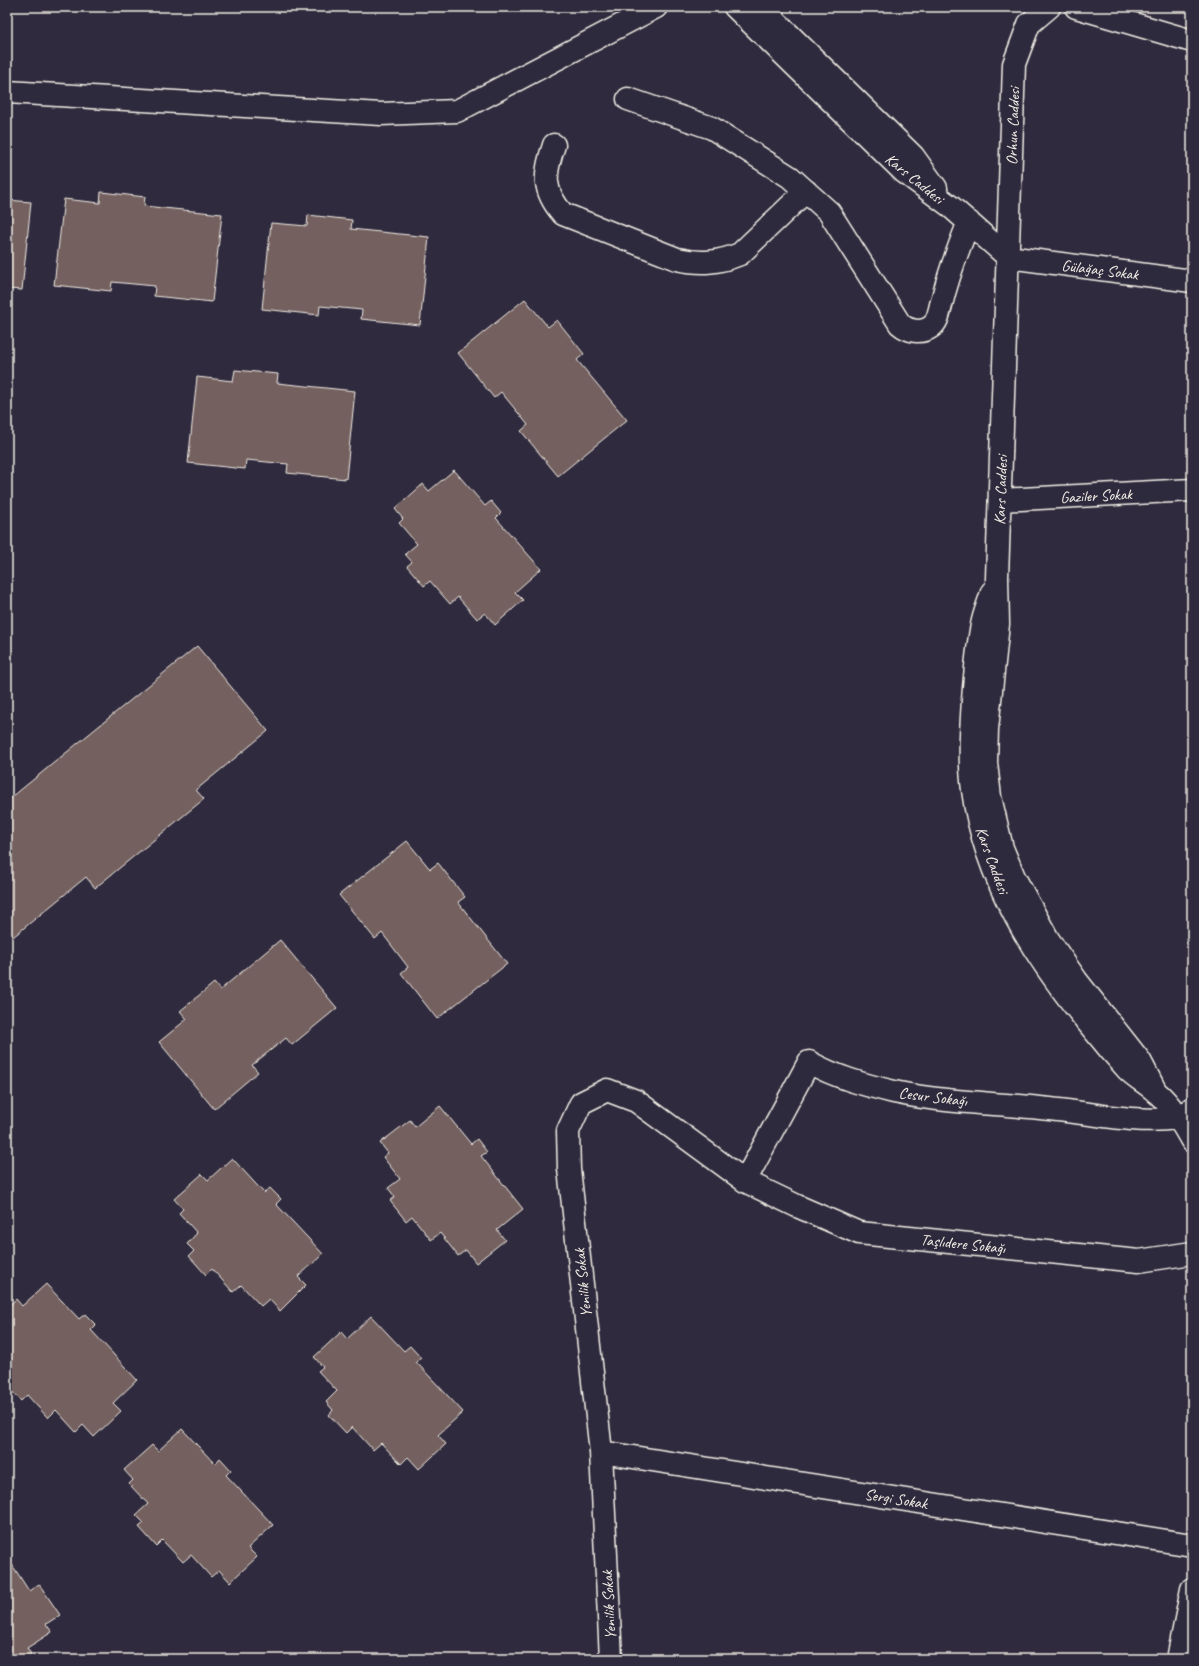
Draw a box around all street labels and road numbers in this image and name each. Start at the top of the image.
street label: Orhun Caddesi [1002,85,1024,165]
street label: Kars Caddesi [881,149,949,210]
street label: Gülağaç Sokak [1060,255,1140,285]
street label: Kars Caddesi [990,453,1012,525]
street label: Gaziler Sokak [1060,484,1134,508]
street label: Kars Caddesi [971,824,1014,898]
street label: Cesur Sokağı [898,1083,969,1111]
street label: Taşlıdere Sokağı [919,1230,1007,1259]
street label: Yenilik Sokak [569,1246,597,1318]
street label: Sergi Sokak [863,1484,930,1514]
street label: Yenilik Sokak [597,1569,621,1640]

